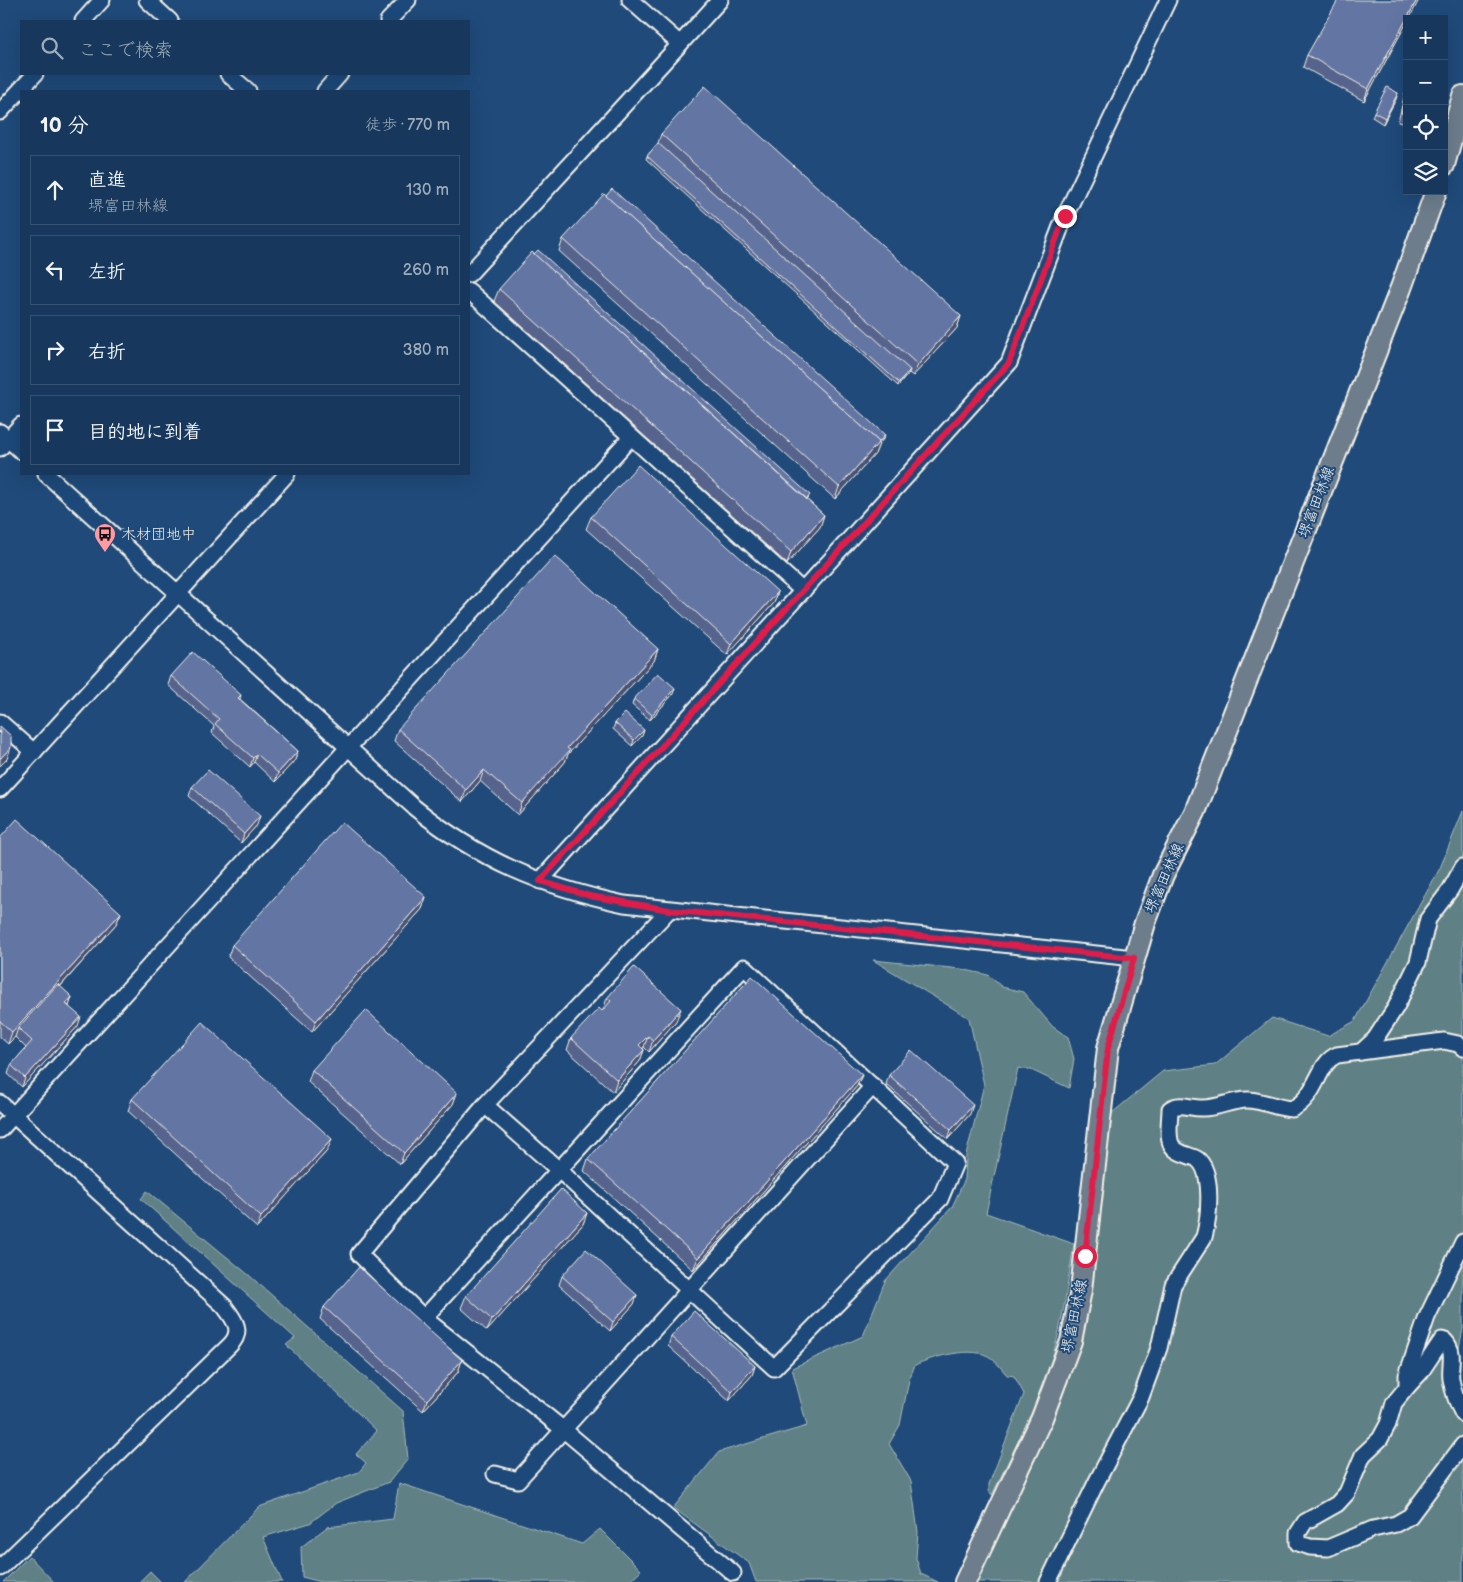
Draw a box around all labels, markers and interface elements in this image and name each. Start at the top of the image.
map controls [1403,15,1448,195]
button: + [1403,15,1448,60]
search box [20,20,470,75]
icon: search [38,34,66,62]
text: ここで検索 [78,39,173,62]
button: − [1403,60,1448,105]
button: locate [1403,105,1448,150]
text: 10 分 [40,113,89,138]
text: 徒歩 · 770 m [365,116,450,135]
button: layers [1403,150,1448,195]
text: 直進 [88,169,126,192]
icon: ahead [41,176,69,204]
text: 130 m [406,181,449,200]
text: 堺富田林線 [88,197,168,216]
route end [1054,205,1077,228]
icon: left [41,256,69,284]
text: 左折 [88,261,126,284]
text: 260 m [403,261,449,280]
icon: right [41,336,69,364]
text: 右折 [88,341,126,364]
text: 380 m [403,341,449,360]
icon: arrive [41,416,69,444]
text: 目的地に到着 [88,421,202,444]
street label: 堺富田林線 [1294,464,1339,541]
bus stop icon: 木材団地中 [93,522,117,553]
place label: 木材団地中 [121,525,196,544]
street label: 堺富田林線 [1141,840,1188,916]
route start [1074,1245,1097,1268]
street label: 堺富田林線 [1057,1277,1092,1355]

